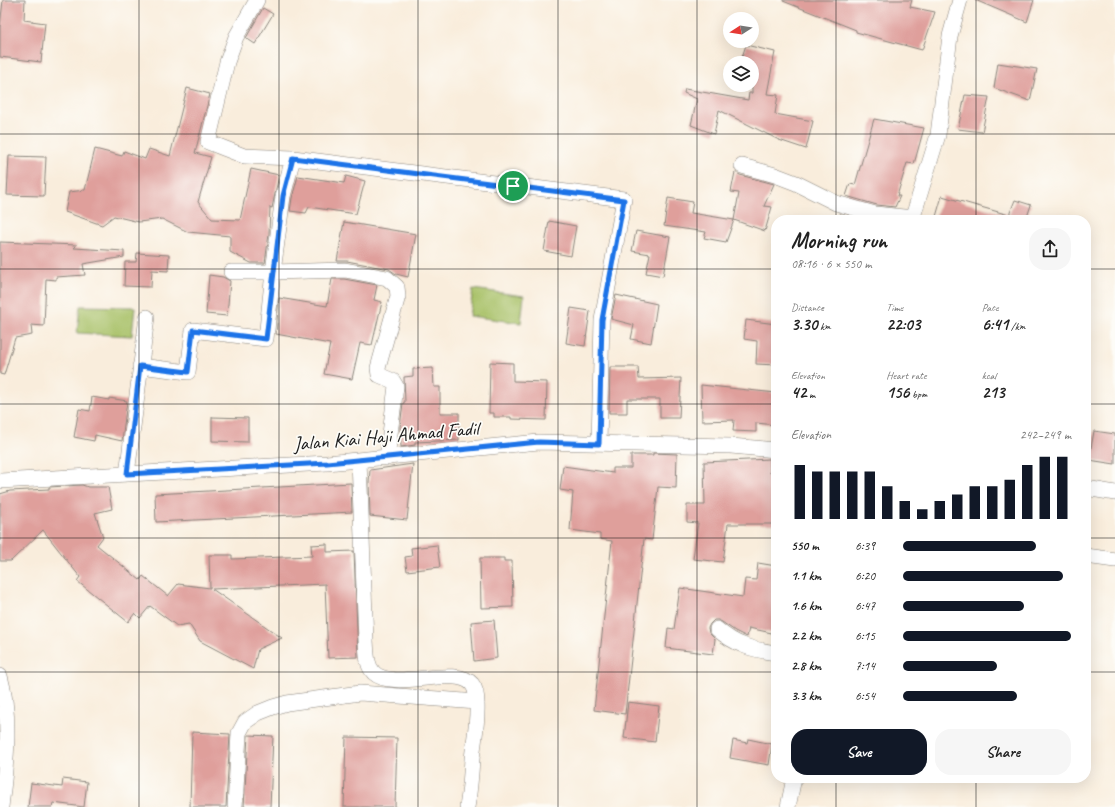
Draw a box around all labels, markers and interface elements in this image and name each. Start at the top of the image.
north arrow [723,12,759,48]
map controls [723,12,759,92]
button: layers [723,56,759,92]
pin [496,169,530,203]
icon: arrive [502,175,524,197]
text: Morning run [791,227,887,255]
button: share [1029,228,1071,270]
text: 08:16 · 6 × 550 m [791,256,872,272]
text: Distance [791,300,824,314]
text: Time [886,300,903,314]
text: Pace [982,300,999,314]
text: 3.30 [791,314,817,335]
text: 22:03 [886,314,920,335]
text: 6:41 [982,314,1008,335]
text: km [817,319,831,333]
text: /km [1008,319,1025,333]
text: Elevation [791,368,825,382]
text: Heart rate [886,368,926,382]
text: kcal [982,368,996,382]
text: 42 [791,382,806,403]
text: 156 [886,382,909,403]
text: 213 [982,382,1005,403]
text: m [806,387,815,401]
text: bpm [909,387,927,401]
street label: Jalan Kiai Haji Ahmad Fadil [291,415,483,457]
text: Elevation [791,427,831,443]
text: 242–249 m [1020,427,1071,443]
text: 550 m [791,538,819,554]
text: 6:39 [855,538,875,554]
text: 1.1 km [791,568,821,584]
text: 6:20 [855,568,875,584]
text: 1.6 km [791,598,822,614]
text: 6:47 [855,598,875,614]
text: 2.2 km [791,628,821,644]
text: 6:15 [855,628,875,644]
text: 2.8 km [791,658,821,674]
text: 7:14 [855,658,875,674]
text: 3.3 km [791,688,821,704]
text: 6:54 [855,688,875,704]
button: Save [791,729,927,775]
button: Share [935,729,1071,775]

